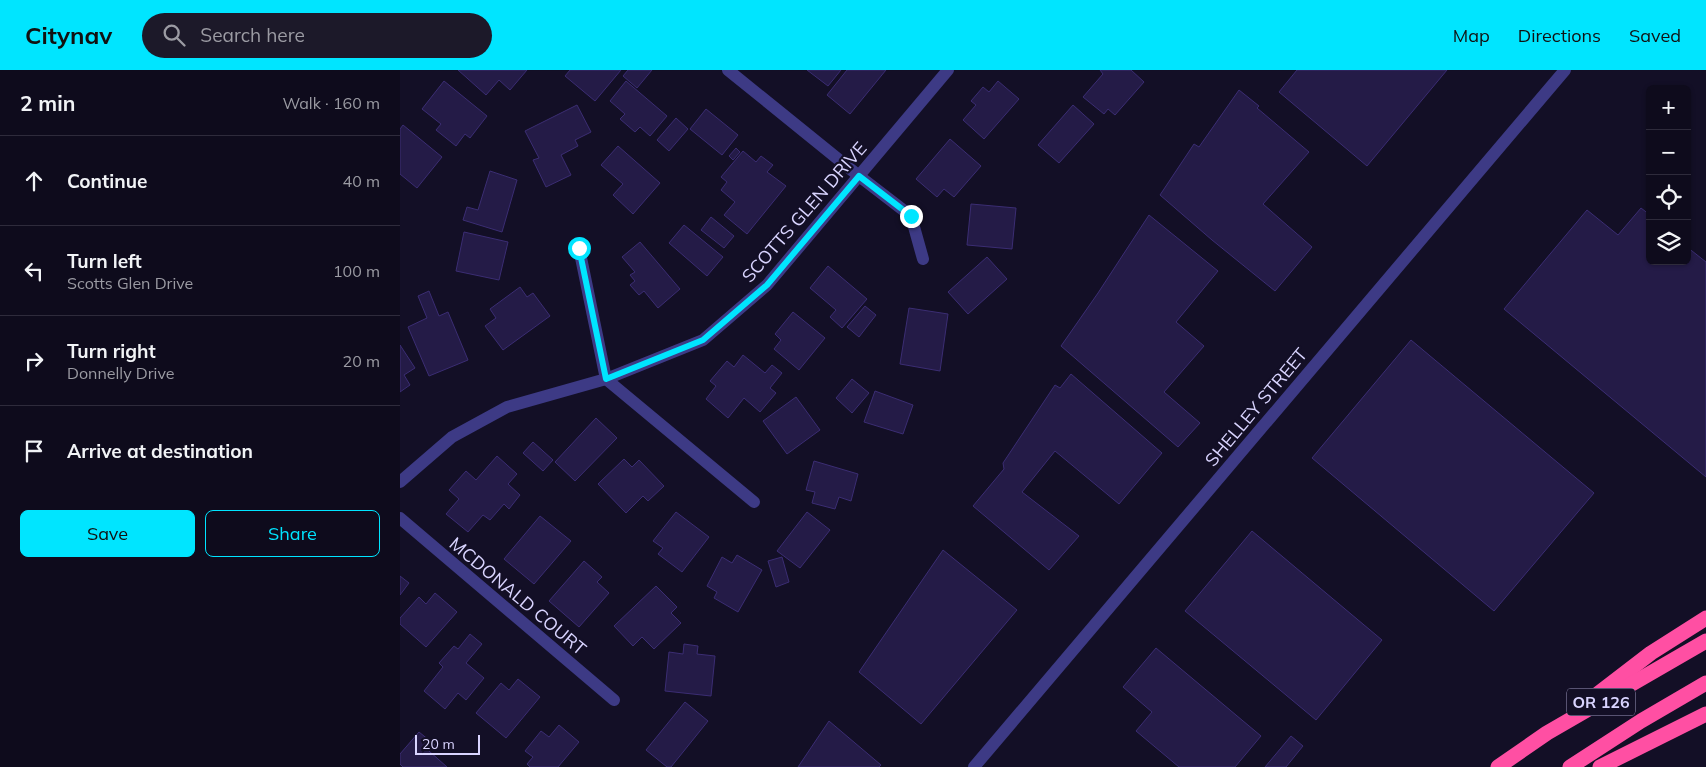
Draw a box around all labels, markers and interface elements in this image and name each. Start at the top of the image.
search box [142,13,492,58]
text: Citynav [25,20,112,50]
icon: search [160,21,188,49]
text: Search here [200,23,305,47]
text: Map [1453,24,1490,47]
text: Directions [1518,24,1601,47]
text: Saved [1629,24,1681,47]
map controls [1646,85,1691,265]
button: + [1646,85,1691,130]
text: 2 min [20,90,75,116]
text: Walk · 160 m [282,93,380,113]
button: − [1646,130,1691,175]
street label: SCOTTS GLEN DRIVE [737,137,871,287]
icon: ahead [20,167,48,195]
text: Continue [67,169,147,193]
text: 40 m [343,171,380,191]
button: locate [1646,175,1691,220]
route end [900,205,923,228]
button: layers [1646,220,1691,265]
route start [568,237,591,260]
text: Turn left [67,249,142,273]
icon: left [20,257,48,285]
text: 100 m [333,261,380,281]
text: Scotts Glen Drive [67,273,193,293]
text: Turn right [67,339,156,363]
street label: SHELLEY STREET [1200,343,1312,471]
icon: right [20,347,48,375]
text: 20 m [343,351,380,371]
text: Donnelly Drive [67,363,174,383]
icon: arrive [20,437,48,465]
text: Arrive at destination [67,439,253,463]
button: Save [20,510,195,557]
button: Share [205,510,380,557]
street label: MCDONALD COURT [445,532,591,660]
road number: OR 126 [1567,688,1635,716]
scale bar [415,732,480,755]
text: 20 m [422,735,455,753]

